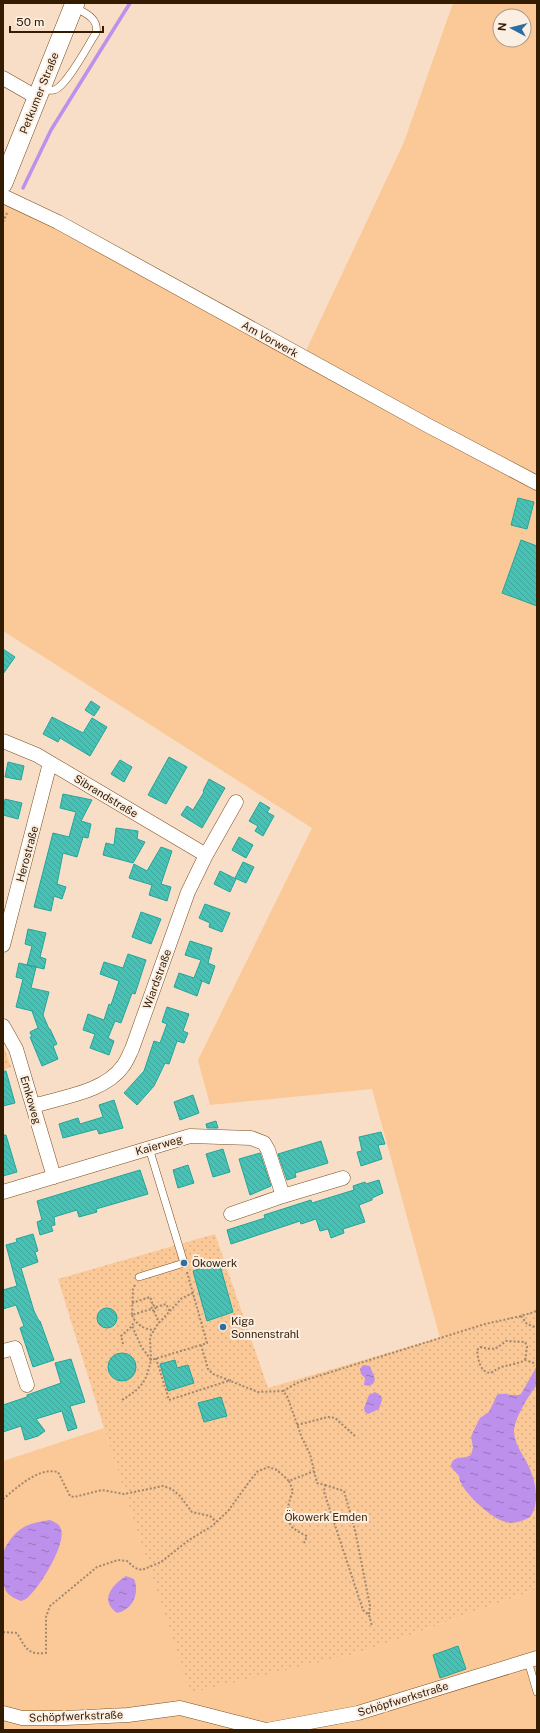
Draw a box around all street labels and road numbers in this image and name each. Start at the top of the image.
street label: Petkumer Straße [17,51,61,135]
street label: Am Vorwerk [240,319,300,359]
street label: Sibrandstraße [72,772,140,820]
street label: Herostraße [14,825,40,883]
street label: Wiardstraße [141,947,173,1011]
street label: Emkoweg [18,1074,44,1126]
street label: Kaierweg [134,1133,184,1157]
street label: Schöpfwerkstraße [356,1679,450,1719]
street label: Schöpfwerkstraße [29,1708,123,1724]

